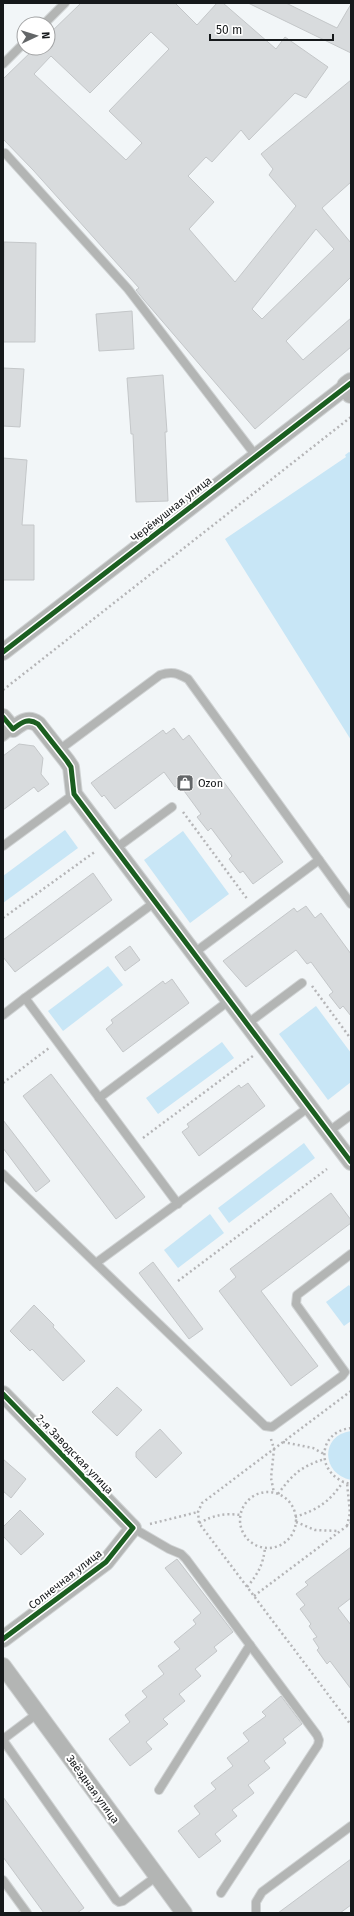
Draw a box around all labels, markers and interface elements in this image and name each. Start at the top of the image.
north arrow [16,16,56,56]
scale bar [210,16,333,42]
text: 50 m [216,23,242,37]
text: N [39,31,52,39]
street label: Черёмушная улица [128,474,214,545]
shop icon: Ozon [175,773,195,793]
place label: Ozon [198,777,223,790]
street label: 2-я Заводская улица [33,1412,116,1497]
street label: Солнечная улица [26,1547,105,1612]
street label: Звёздная улица [63,1753,122,1826]

